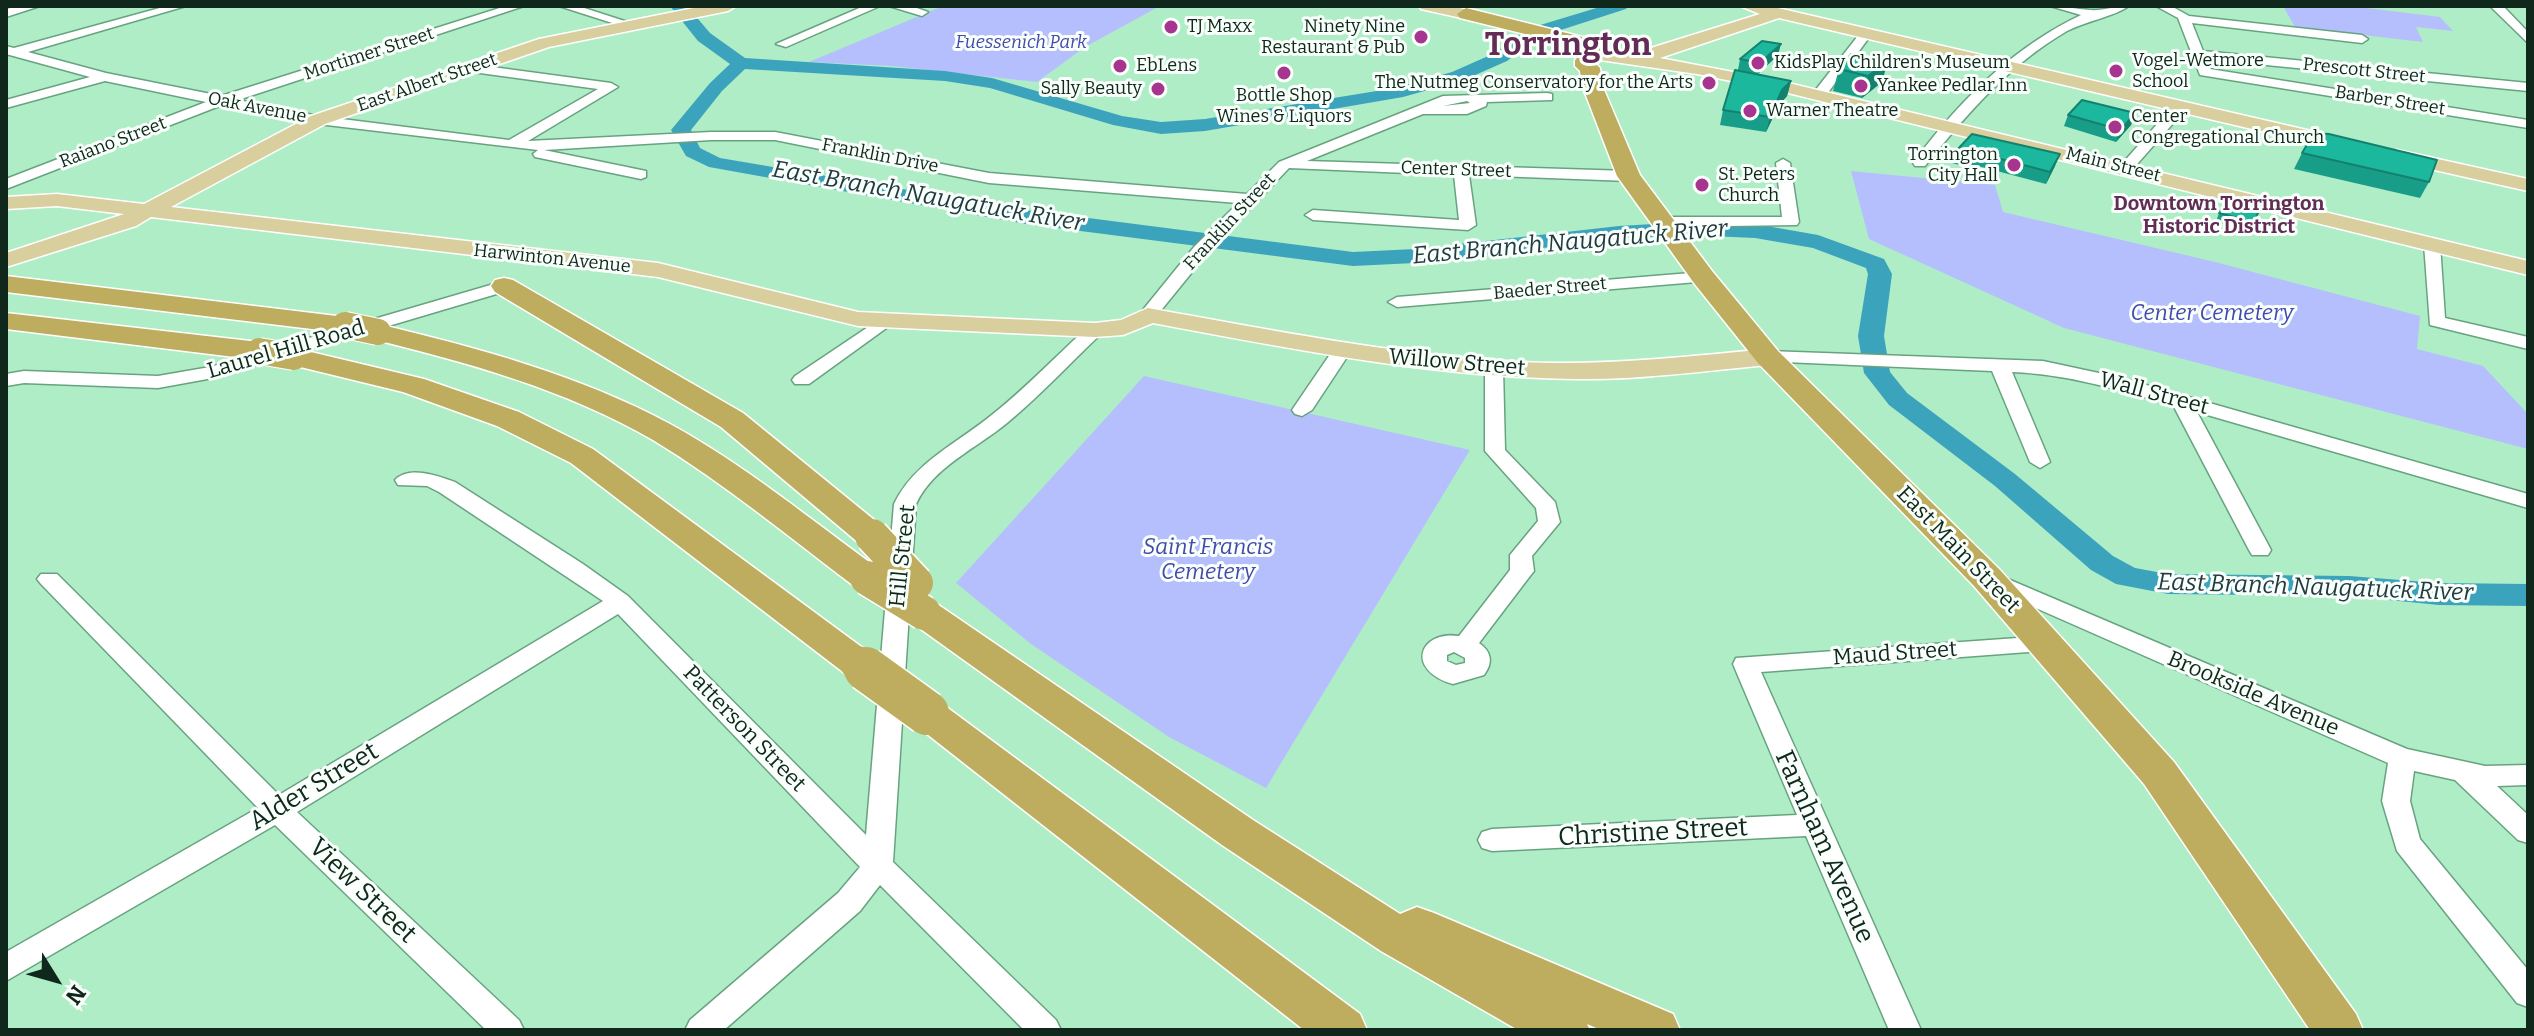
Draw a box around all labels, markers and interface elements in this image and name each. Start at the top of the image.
place label: TJ Maxx [1187,16,1252,38]
place label: Ninety Nine Restaurant & Pub [1261,16,1405,58]
marker: TJ Maxx [1162,18,1180,36]
street label: Mortimer Street [301,23,437,85]
district label: Torrington [1485,27,1651,65]
marker: Ninety Nine Restaurant & Pub [1412,28,1430,46]
park label: Fuessenich Park [955,32,1087,54]
street label: East Albert Street [354,49,500,117]
place label: Vogel-Wetmore School [2132,50,2264,92]
place label: KidsPlay Children's Museum [1774,52,2010,74]
marker: KidsPlay Children's Museum [1749,54,1767,72]
street label: Prescott Street [2302,54,2426,88]
place label: EbLens [1136,55,1197,77]
marker: EbLens [1111,57,1129,75]
marker: Vogel-Wetmore School [2107,62,2125,80]
marker: Bottle Shop Wines & Liquors [1275,64,1293,82]
place label: The Nutmeg Conservatory for the Arts [1375,72,1693,94]
marker: The Nutmeg Conservatory for the Arts [1700,74,1718,92]
place label: Yankee Pedlar Inn [1877,75,2027,97]
marker: Yankee Pedlar Inn [1852,77,1870,95]
place label: Sally Beauty [1040,78,1142,100]
marker: Sally Beauty [1149,80,1167,98]
street label: Barber Street [2333,82,2447,120]
place label: Bottle Shop Wines & Liquors [1216,85,1352,128]
street label: Oak Avenue [206,88,308,128]
place label: Warner Theatre [1766,100,1898,122]
marker: Warner Theatre [1741,102,1759,120]
place label: Center Congregational Church [2131,106,2324,148]
street label: Raiano Street [57,113,169,173]
marker: Center Congregational Church [2106,118,2124,136]
street label: Franklin Drive [820,134,940,178]
street label: Main Street [2063,143,2163,187]
place label: Torrington City Hall [1908,144,1998,186]
water label: East Branch Naugatuck River [770,155,1086,239]
marker: Torrington City Hall [2005,156,2023,174]
street label: Center Street [1400,157,1512,183]
place label: St. Peters Church [1718,164,1795,206]
street label: Franklin Street [1180,169,1280,275]
marker: St. Peters Church [1693,176,1711,194]
district label: Downtown Torrington Historic District [2114,192,2324,239]
water label: East Branch Naugatuck River [1411,215,1729,271]
street label: Harwinton Avenue [472,240,632,278]
street label: Baeder Street [1492,273,1608,305]
park label: Center Cemetery [2131,301,2293,327]
street label: Laurel Hill Road [204,315,368,385]
street label: Willow Street [1388,344,1526,382]
street label: Wall Street [2097,367,2211,421]
street label: East Main Street [1891,481,2025,619]
street label: Hill Street [884,503,922,609]
park label: Saint Francis Cemetery [1143,535,1273,586]
water label: East Branch Naugatuck River [2157,568,2473,608]
street label: Maud Street [1832,636,1958,672]
street label: Brookside Avenue [2163,646,2343,742]
street label: Patterson Street [677,660,811,798]
street label: Alder Street [244,736,384,838]
street label: Farnham Avenue [1768,746,1880,948]
street label: Christine Street [1557,812,1749,854]
street label: View Street [302,832,422,950]
north arrow [16,940,96,1020]
text: N [60,980,91,1010]

